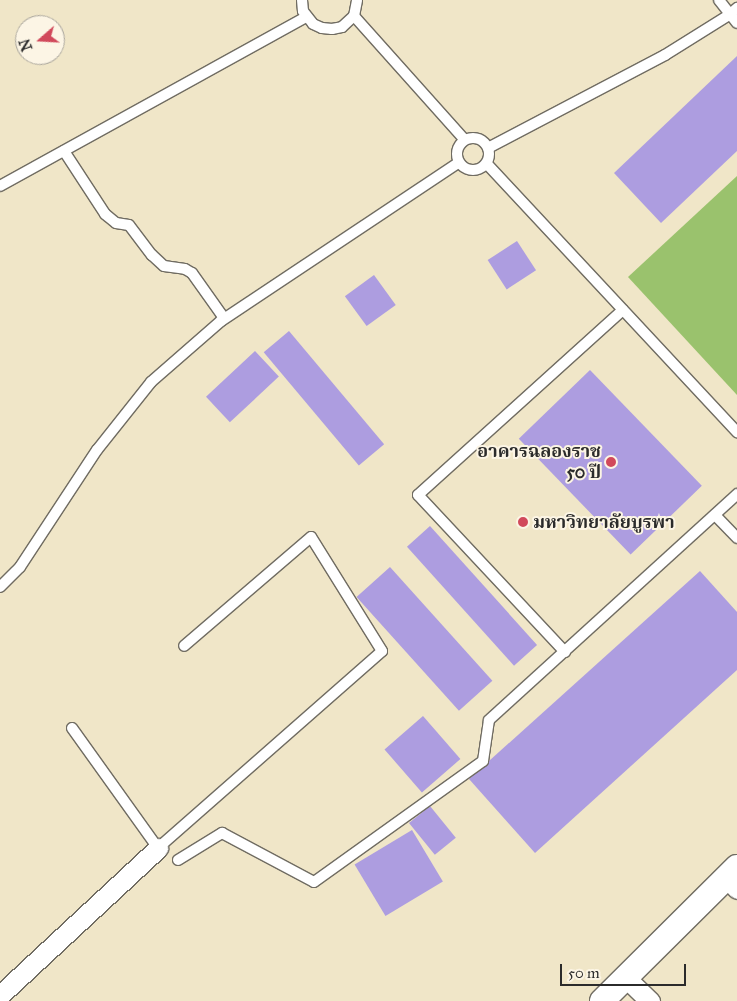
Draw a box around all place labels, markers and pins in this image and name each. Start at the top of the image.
place label: อาคารฉลองราช 50 ปี [477,441,601,484]
marker: อาคารฉลองราช 50 ปี [605,456,617,468]
place label: มหาวิทยาลัยบูรพา [533,511,675,533]
marker: มหาวิทยาลัยบูรพา [517,516,529,528]

